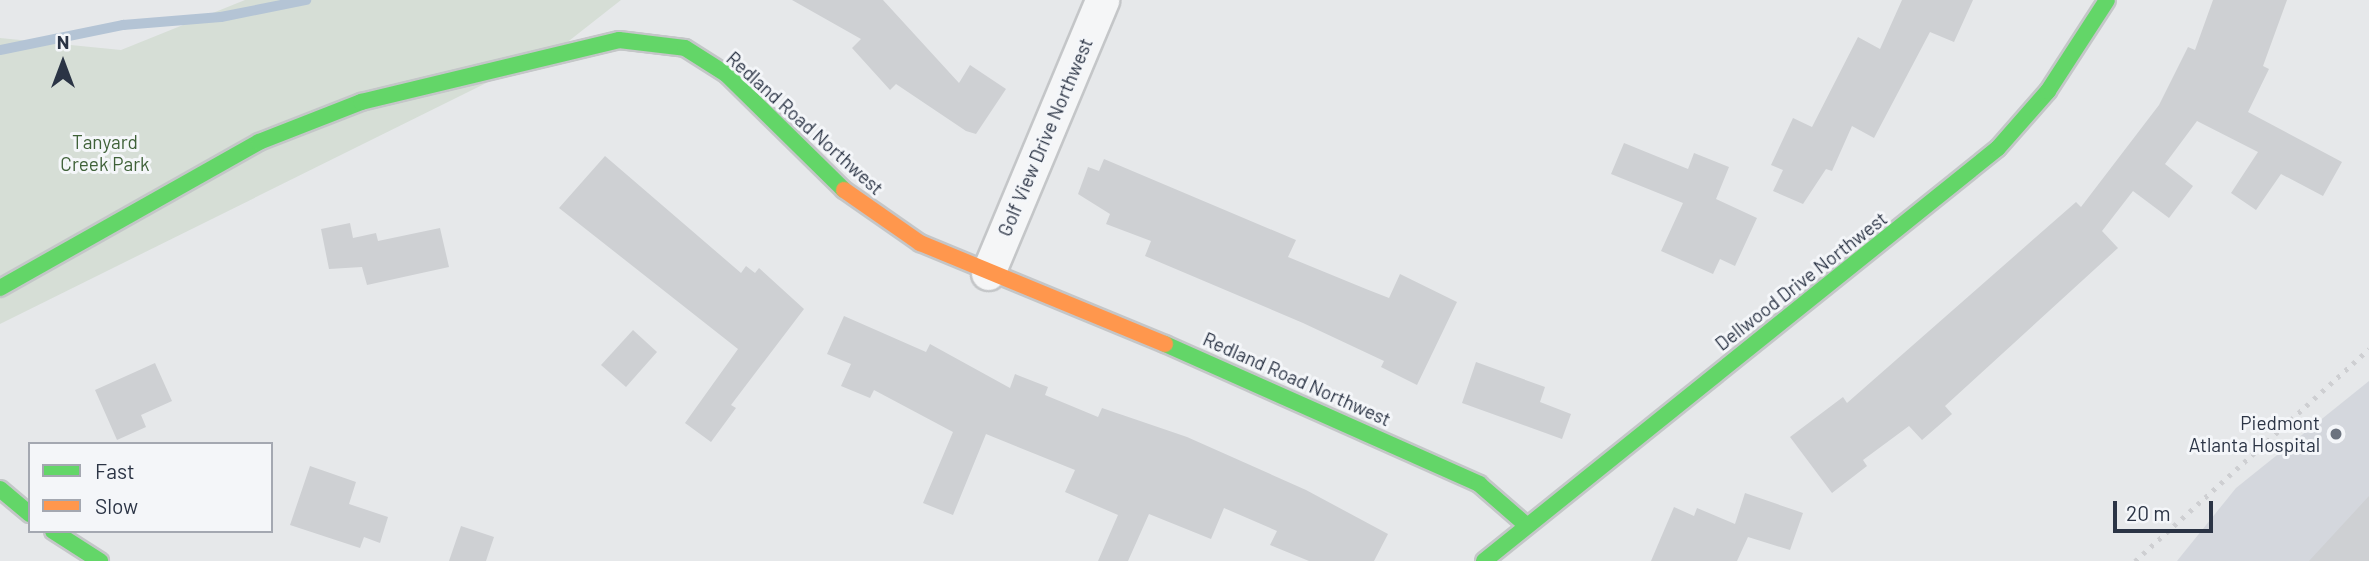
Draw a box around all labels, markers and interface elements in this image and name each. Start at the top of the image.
north arrow [28,28,98,98]
text: N [57,30,69,53]
street label: Golf View Drive Northwest [993,34,1097,240]
street label: Redland Road Northwest [722,47,888,199]
park label: Tanyard Creek Park [60,131,150,175]
street label: Dellwood Drive Northwest [1711,207,1891,355]
street label: Redland Road Northwest [1200,327,1394,431]
place label: Piedmont Atlanta Hospital [2189,412,2320,456]
marker: Piedmont Atlanta Hospital [2326,424,2346,444]
legend [28,442,273,533]
text: Fast [95,458,135,483]
scale bar [2117,488,2217,532]
text: Slow [95,493,138,518]
text: 20 m [2126,500,2171,525]

